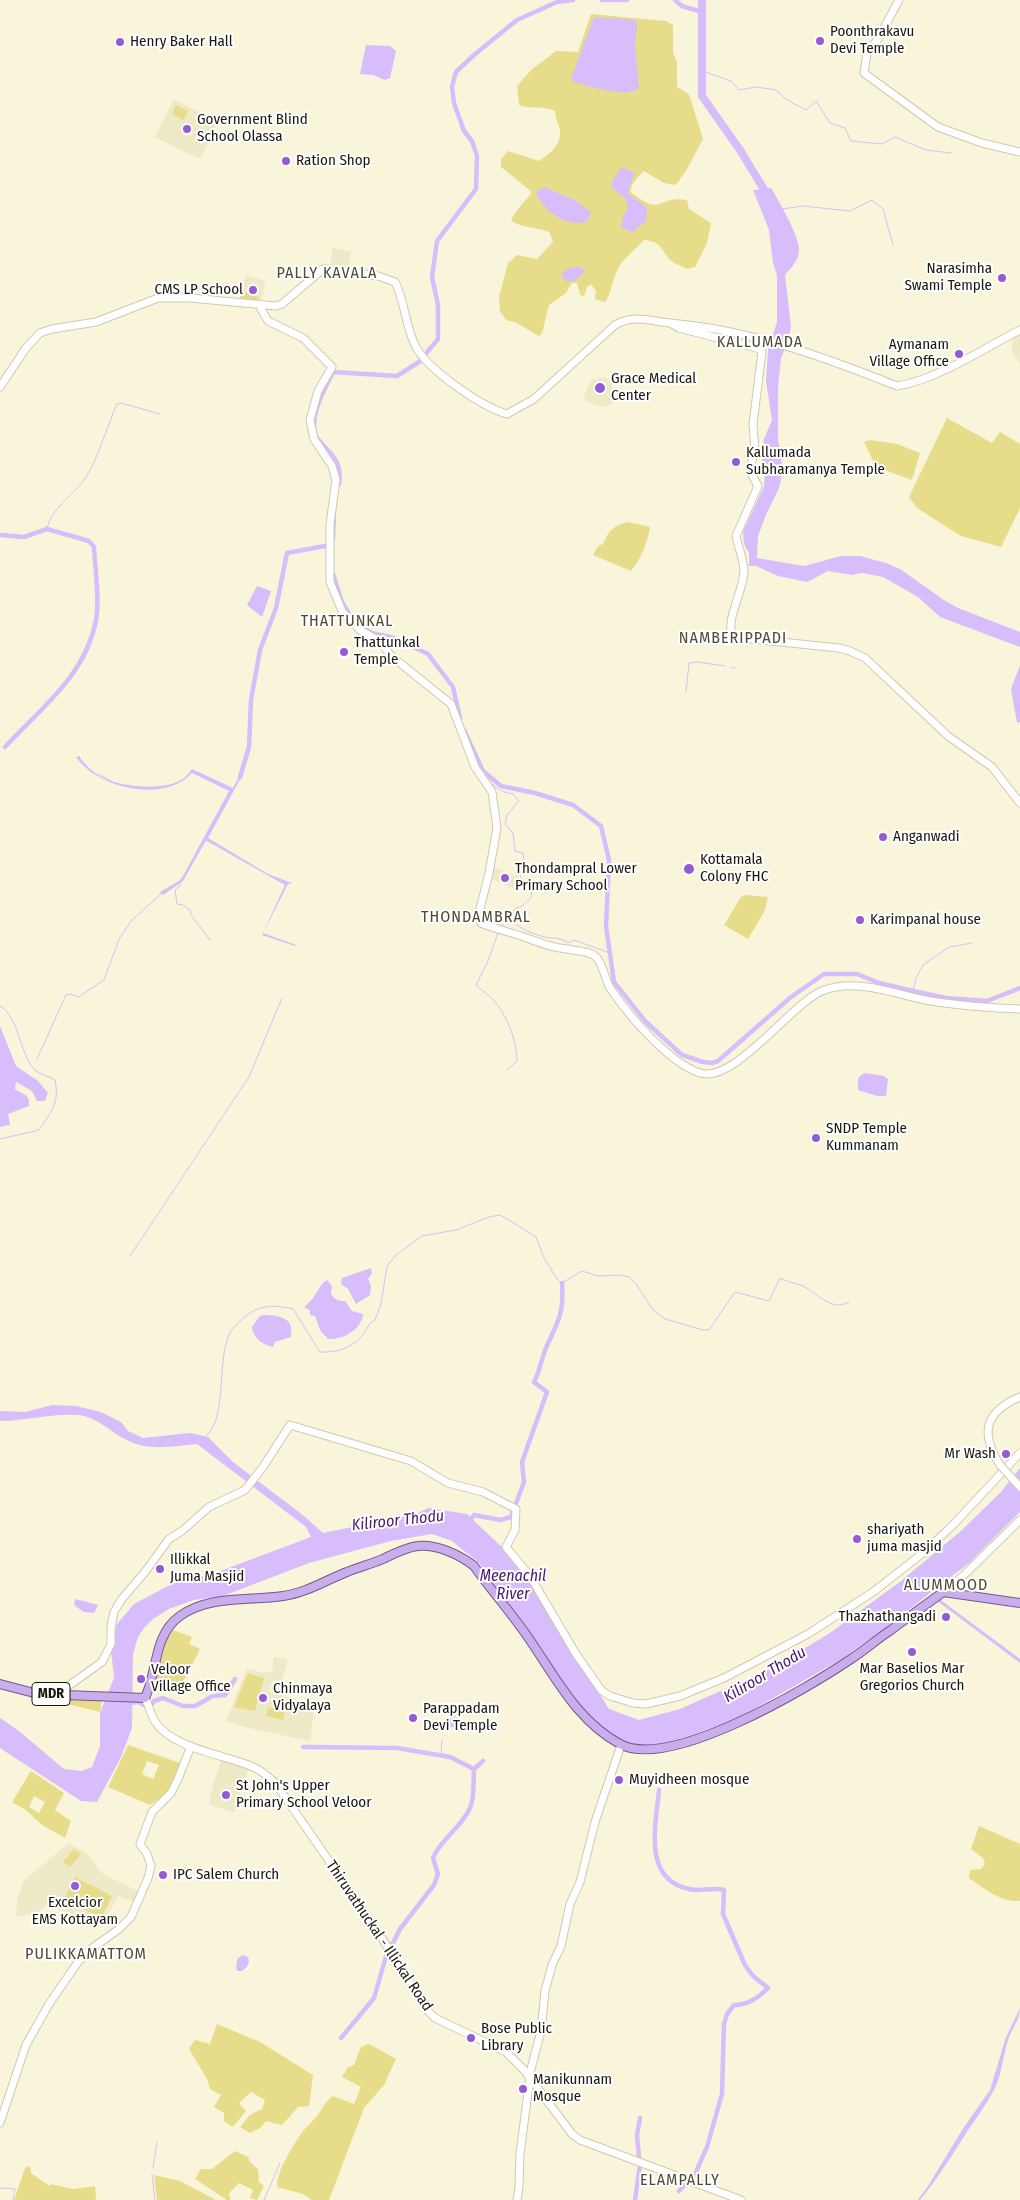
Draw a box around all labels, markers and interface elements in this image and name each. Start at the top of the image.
place label: Poonthrakavu Devi Temple [830,23,914,58]
place label: Henry Baker Hall [130,33,233,51]
marker: Poonthrakavu Devi Temple [814,35,826,47]
marker: Henry Baker Hall [114,36,126,48]
place label: Government Blind School Olassa [197,111,308,146]
marker: Government Blind School Olassa [181,123,193,135]
place label: Ration Shop [296,152,371,170]
marker: Ration Shop [280,155,292,167]
place label: Narasimha Swami Temple [904,260,992,295]
district label: PALLY KAVALA [275,264,379,284]
marker: Narasimha Swami Temple [996,272,1008,284]
place label: CMS LP School [155,281,243,299]
marker: CMS LP School [247,284,259,296]
district label: KALLUMADA [716,333,804,353]
place label: Aymanam Village Office [869,336,949,371]
marker: Aymanam Village Office [953,348,965,360]
place label: Grace Medical Center [611,370,696,405]
marker: Grace Medical Center [593,381,607,395]
place label: Kallumada Subharamanya Temple [746,444,885,479]
marker: Kallumada Subharamanya Temple [730,456,742,468]
district label: THATTUNKAL [299,612,395,632]
district label: NAMBERIPPADI [677,629,789,649]
place label: Thattunkal Temple [354,634,420,669]
marker: Thattunkal Temple [338,646,350,658]
place label: Anganwadi [893,828,960,846]
marker: Anganwadi [877,831,889,843]
place label: Kottamala Colony FHC [700,851,768,886]
place label: Thondampral Lower Primary School [515,860,637,895]
marker: Kottamala Colony FHC [682,862,696,876]
marker: Thondampral Lower Primary School [499,872,511,884]
district label: THONDAMBRAL [420,908,532,928]
place label: Karimpanal house [870,911,981,929]
marker: Karimpanal house [854,914,866,926]
place label: SNDP Temple Kummanam [826,1120,907,1155]
marker: SNDP Temple Kummanam [810,1132,822,1144]
place label: Mr Wash [944,1445,996,1463]
marker: Mr Wash [1000,1448,1012,1460]
water label: Kiliroor Thodu [351,1507,445,1535]
place label: shariyath juma masjid [867,1521,942,1556]
marker: shariyath juma masjid [851,1533,863,1545]
place label: Illikkal Juma Masjid [170,1551,244,1586]
marker: Illikkal Juma Masjid [154,1563,166,1575]
water label: Meenachil River [480,1567,546,1605]
district label: ALUMMOOD [903,1576,989,1596]
place label: Thazhathangadi [839,1608,936,1626]
marker: Thazhathangadi [940,1611,952,1623]
water label: Kiliroor Thodu [720,1643,810,1707]
marker: Mar Baselios Mar Gregorios Church [906,1646,918,1658]
place label: Mar Baselios Mar Gregorios Church [860,1660,964,1695]
place label: Veloor Village Office [151,1661,231,1696]
marker: Veloor Village Office [135,1673,147,1685]
place label: Chinmaya Vidyalaya [273,1680,333,1715]
road number: MDR [32,1682,70,1706]
marker: Chinmaya Vidyalaya [257,1692,269,1704]
place label: Parappadam Devi Temple [423,1700,500,1735]
marker: Parappadam Devi Temple [407,1712,419,1724]
place label: Muyidheen mosque [629,1771,749,1789]
marker: Muyidheen mosque [613,1774,625,1786]
place label: St John's Upper Primary School Veloor [236,1777,371,1812]
marker: St John's Upper Primary School Veloor [220,1789,232,1801]
street label: Thiruvathuckal - Illickal Road [322,1857,436,2015]
place label: IPC Salem Church [173,1866,279,1884]
marker: IPC Salem Church [157,1869,169,1881]
marker: Excelcior EMS Kottayam [69,1880,81,1892]
place label: Excelcior EMS Kottayam [32,1894,118,1929]
district label: PULIKKAMATTOM [23,1945,149,1965]
place label: Bose Public Library [481,2020,552,2055]
marker: Bose Public Library [465,2032,477,2044]
place label: Manikunnam Mosque [533,2071,612,2106]
marker: Manikunnam Mosque [517,2083,529,2095]
district label: ELAMPALLY [639,2171,721,2191]

